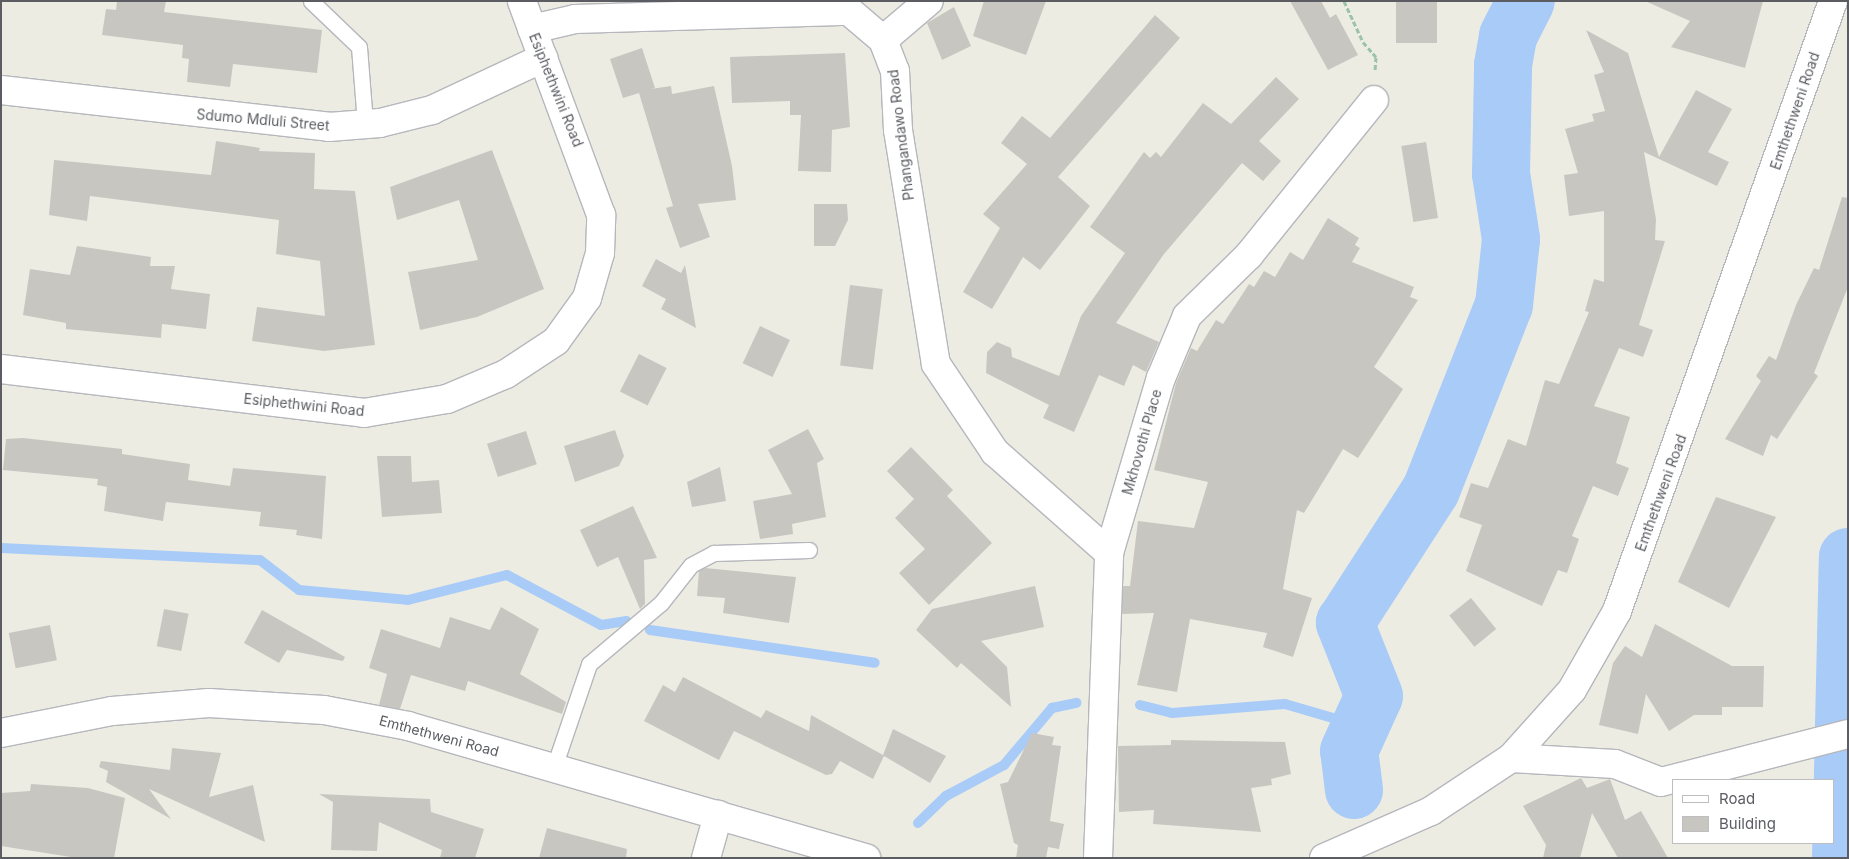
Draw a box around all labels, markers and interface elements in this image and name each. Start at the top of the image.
street label: Esiphethwini Road [525,31,587,149]
street label: Emthethweni Road [1767,50,1823,172]
street label: Phangandawo Road [885,69,917,201]
street label: Sdumo Mdluli Street [196,106,330,134]
street label: Mkhovothi Place [1119,387,1165,497]
street label: Esiphethwini Road [243,390,365,420]
street label: Emthethweni Road [1632,432,1690,554]
street label: Emthethweni Road [377,712,501,760]
legend [1672,779,1834,844]
text: Road [1719,789,1755,808]
text: Building [1719,814,1776,833]

